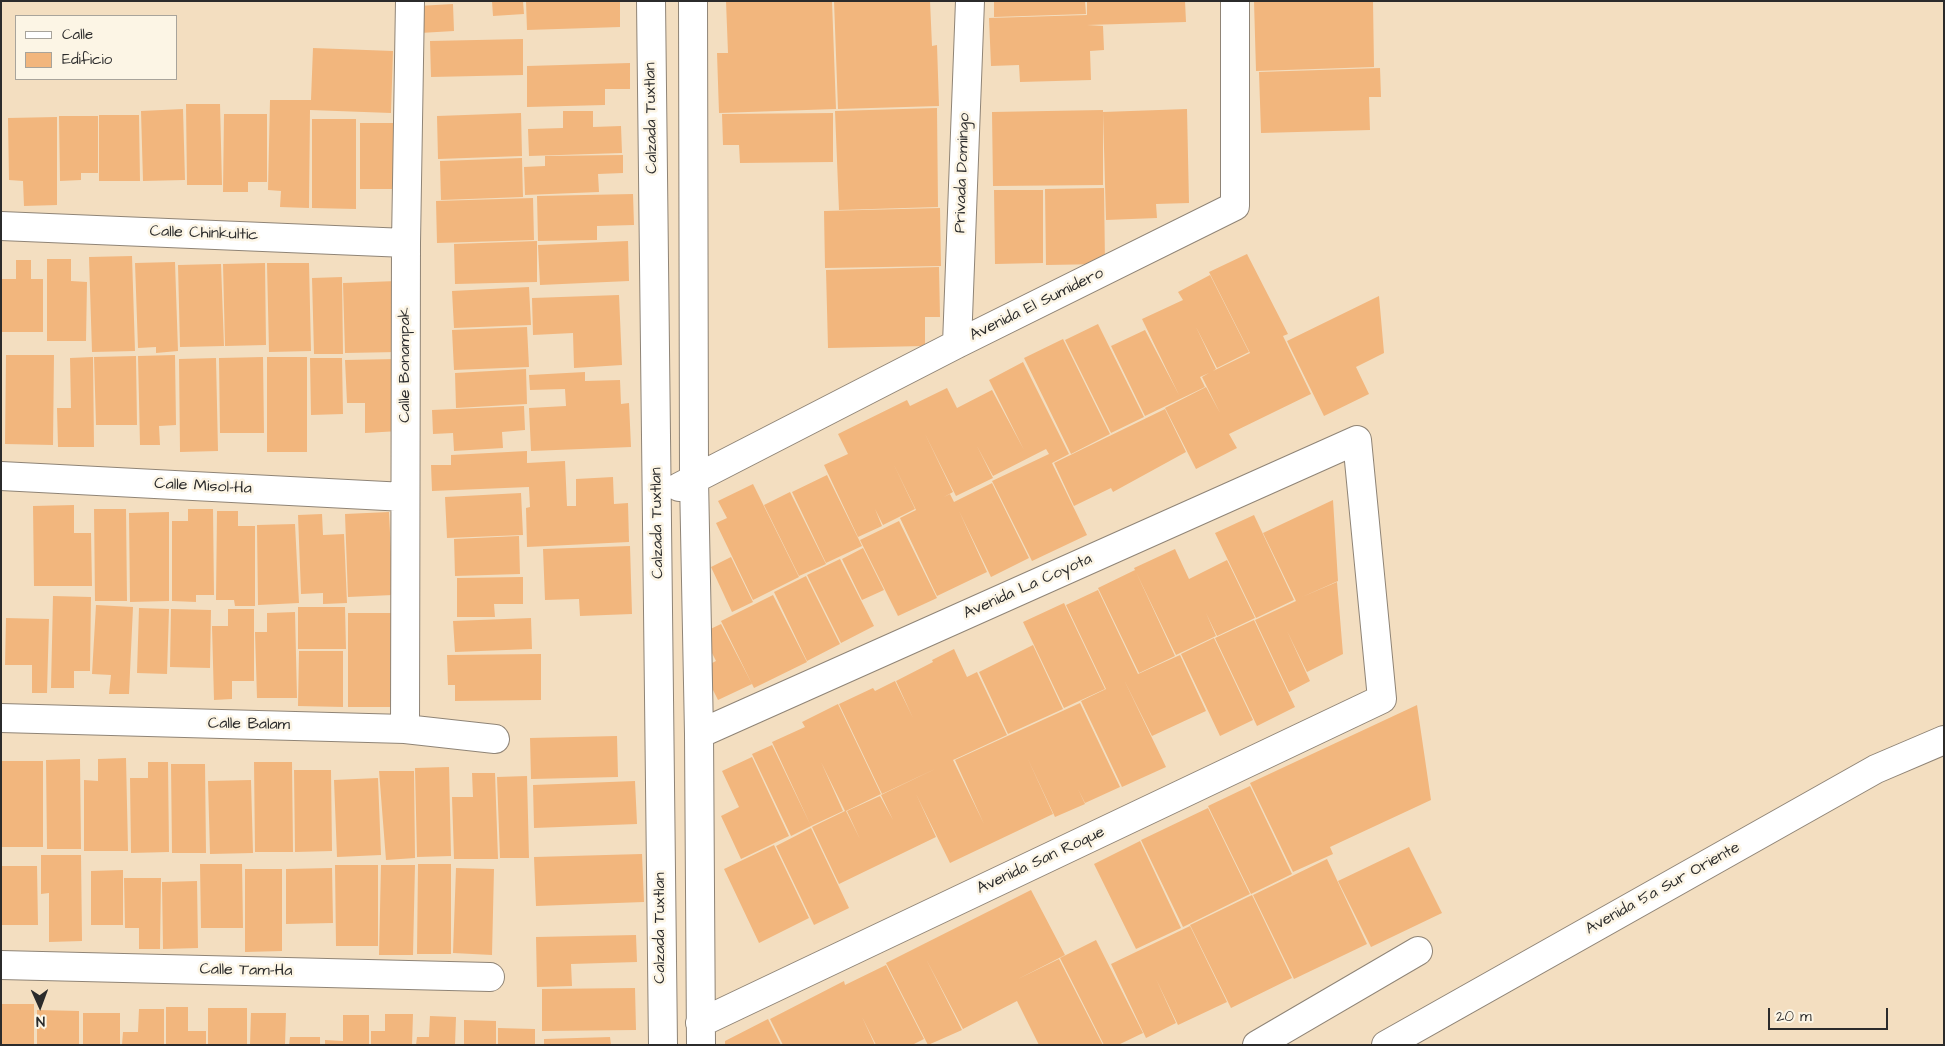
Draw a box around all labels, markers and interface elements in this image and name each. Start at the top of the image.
legend [15,15,178,80]
text: Calle [62,24,93,45]
text: Edificio [62,49,112,70]
street label: Calzada Tuxtlan [641,62,663,174]
street label: Privada Domingo [951,113,975,233]
street label: Calle Chinkultic [149,223,259,245]
street label: Avenida El Sumidero [967,264,1107,346]
street label: Calle Bonampak [396,307,416,423]
street label: Calzada Tuxtlan [647,467,669,579]
street label: Calle Misol-Ha [154,475,252,499]
street label: Avenida La Coyota [961,550,1095,624]
street label: Calle Balam [208,715,290,735]
street label: Avenida San Roque [974,823,1108,899]
street label: Avenida 5a Sur Oriente [1582,839,1744,939]
street label: Calzada Tuxtlan [651,872,671,984]
street label: Calle Tam-Ha [199,961,293,981]
north arrow [15,981,65,1031]
scale bar [1770,998,1890,1030]
text: 20 m [1776,1006,1812,1027]
text: N [36,1011,45,1031]

